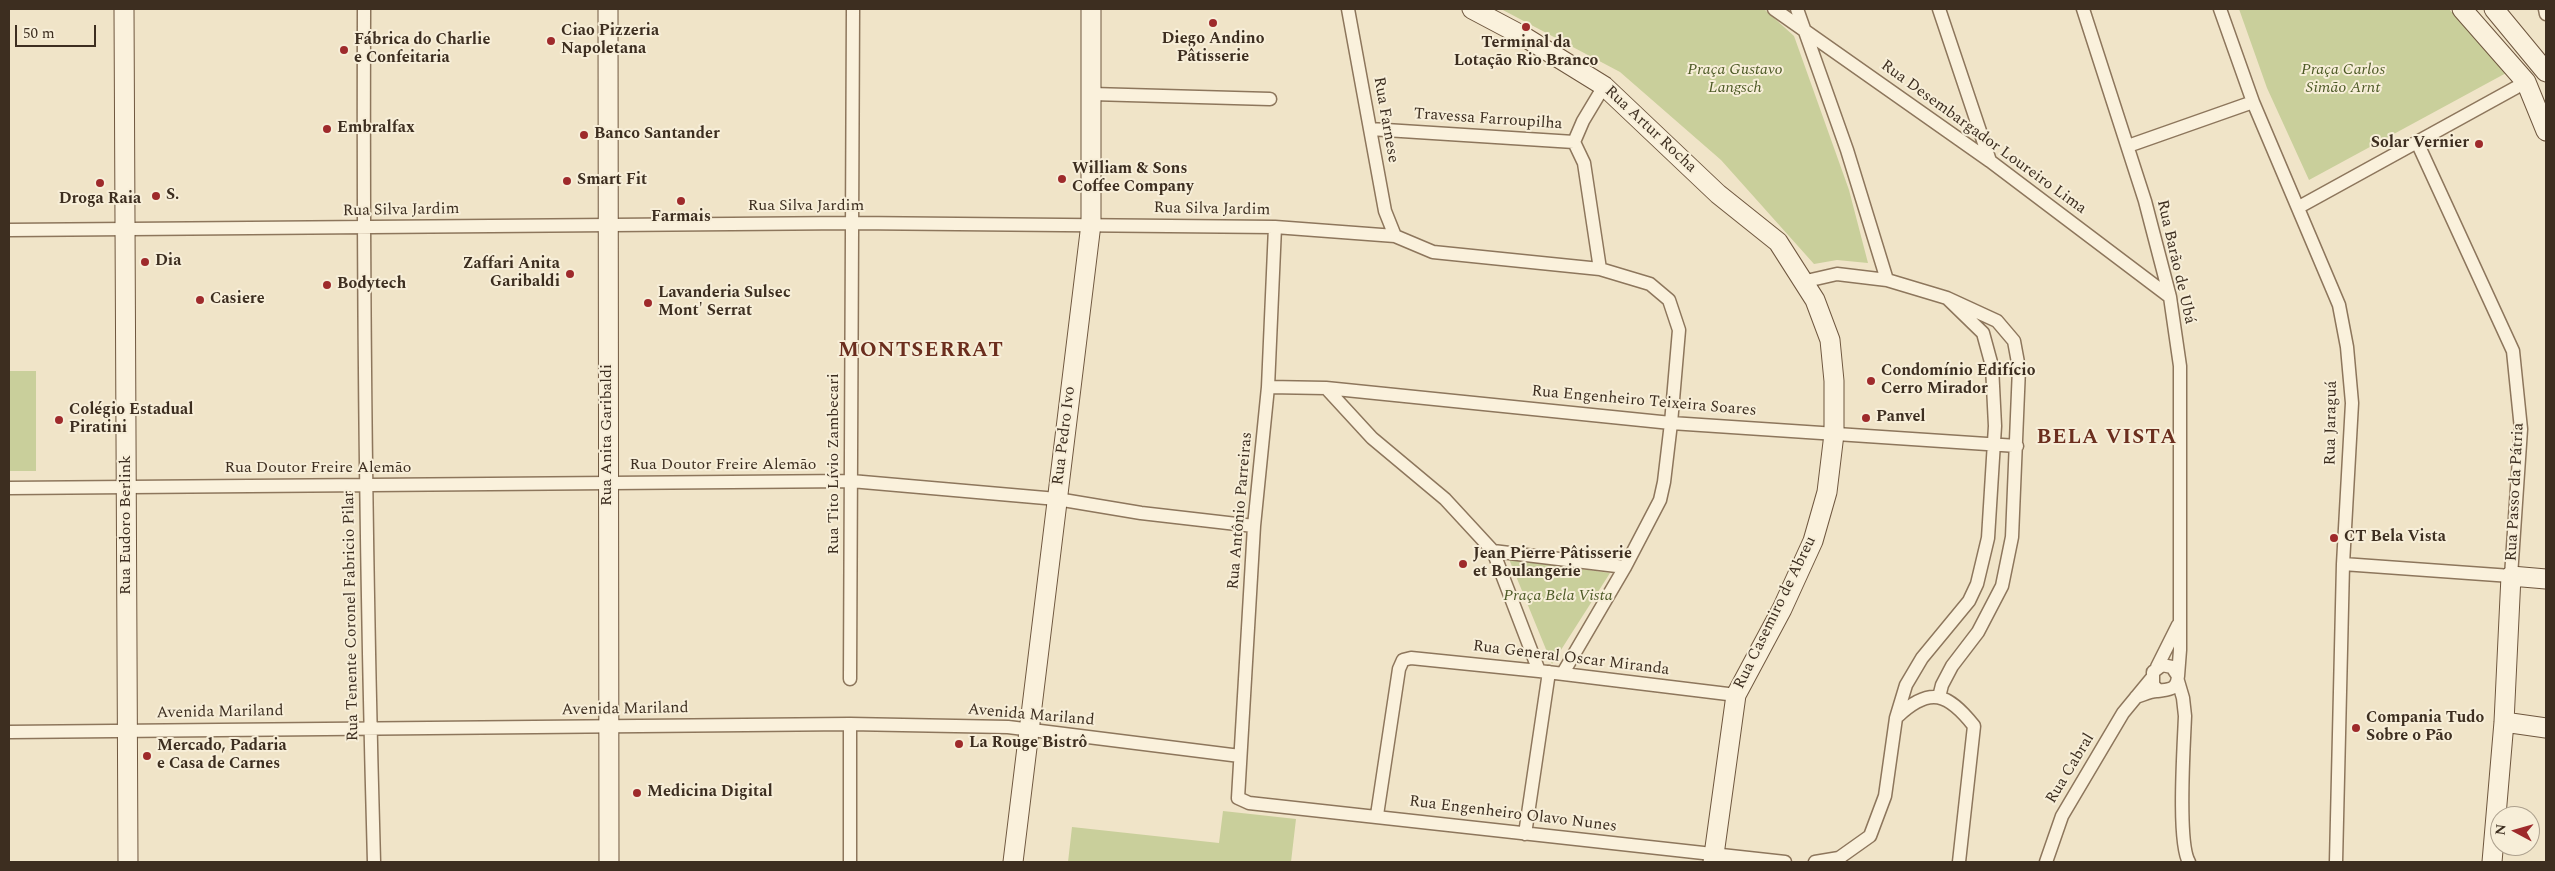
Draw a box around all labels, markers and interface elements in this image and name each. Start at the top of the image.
scale bar [18,15,99,47]
marker: Diego Andino Pâtisserie [1207,17,1219,29]
marker: Terminal da Lotação Rio Branco [1520,21,1532,33]
text: 50 m [23,22,55,45]
place label: Ciao Pizzeria Napoletana [561,22,659,60]
place label: Diego Andino Pâtisserie [1161,30,1265,68]
place label: Fábrica do Charlie e Confeitaria [354,31,490,69]
place label: Terminal da Lotação Rio Branco [1454,34,1598,72]
marker: Ciao Pizzeria Napoletana [545,35,557,47]
marker: Fábrica do Charlie e Confeitaria [338,44,350,56]
street label: Rua Desembargador Loureiro Lima [1876,57,2090,219]
park label: Praça Gustavo Langsch [1687,61,1783,99]
park label: Praça Carlos Simão Arnt [2301,61,2385,99]
street label: Rua Farnese [1368,76,1402,164]
street label: Rua Artur Rocha [1600,82,1700,178]
street label: Travessa Farroupilha [1413,105,1563,135]
place label: Embralfax [337,119,415,139]
marker: Embralfax [321,123,333,135]
place label: Banco Santander [594,125,720,145]
marker: Banco Santander [578,129,590,141]
place label: Solar Vernier [2371,134,2469,154]
marker: Solar Vernier [2473,138,2485,150]
place label: William & Sons Coffee Company [1072,160,1194,198]
place label: Smart Fit [577,171,647,191]
marker: William & Sons Coffee Company [1056,173,1068,185]
marker: Smart Fit [561,175,573,187]
marker: Droga Raia [94,177,106,189]
place label: S. [166,186,179,206]
place label: Droga Raia [59,190,141,210]
marker: S. [150,190,162,202]
marker: Farmais [675,195,687,207]
street label: Rua Silva Jardim [748,197,864,217]
street label: Rua Barão de Ubá [2151,198,2199,326]
street label: Rua Silva Jardim [1153,199,1271,221]
street label: Rua Silva Jardim [342,200,460,222]
place label: Farmais [651,208,711,228]
place label: Dia [155,252,181,272]
place label: Zaffari Anita Garibaldi [462,255,560,293]
marker: Dia [139,256,151,268]
marker: Zaffari Anita Garibaldi [564,268,576,280]
place label: Bodytech [337,275,406,295]
marker: Bodytech [321,279,333,291]
place label: Lavanderia Sulsec Mont' Serrat [658,284,791,322]
place label: Casiere [210,290,265,310]
marker: Casiere [194,294,206,306]
marker: Lavanderia Sulsec Mont' Serrat [642,297,654,309]
district label: MONTSERRAT [837,339,1005,365]
place label: Condomínio Edifício Cerro Mirador [1881,362,2035,400]
street label: Rua Anita Garibaldi [598,364,618,506]
street label: Rua Tito Lívio Zambecari [825,373,845,555]
marker: Condomínio Edifício Cerro Mirador [1865,375,1877,387]
street label: Rua Jaraguá [2322,380,2342,466]
street label: Rua Engenheiro Teixeira Soares [1531,383,1757,421]
street label: Rua Pedro Ivo [1049,385,1081,487]
place label: Colégio Estadual Piratini [69,401,193,439]
place label: Panvel [1876,408,1926,428]
marker: Panvel [1860,412,1872,424]
marker: Colégio Estadual Piratini [53,414,65,426]
street label: Rua Passo da Pátria [2503,422,2529,562]
district label: BELA VISTA [2035,426,2179,452]
street label: Rua Antônio Parreiras [1225,431,1257,591]
street label: Rua Eudoro Berlink [117,455,137,595]
street label: Rua Doutor Freire Alemão [629,456,817,476]
street label: Rua Doutor Freire Alemão [224,459,412,479]
street label: Rua Tenente Coronel Fabricio Pilar [340,490,364,742]
place label: CT Bela Vista [2344,528,2446,548]
marker: CT Bela Vista [2328,532,2340,544]
street label: Rua Casemiro de Abreu [1731,533,1821,693]
place label: Jean Pierre Pâtisserie et Boulangerie [1473,545,1632,583]
marker: Jean Pierre Pâtisserie et Boulangerie [1457,558,1469,570]
park label: Praça Bela Vista [1503,587,1613,607]
street label: Rua General Oscar Miranda [1472,637,1670,681]
street label: Avenida Mariland [561,699,689,721]
street label: Avenida Mariland [967,701,1095,731]
street label: Avenida Mariland [156,702,284,724]
place label: Compania Tudo Sobre o Pão [2366,709,2484,747]
marker: Compania Tudo Sobre o Pão [2350,722,2362,734]
street label: Rua Cabral [2043,730,2099,808]
place label: La Rouge Bistrô [969,734,1087,754]
place label: Mercado, Padaria e Casa de Carnes [157,737,287,775]
marker: La Rouge Bistrô [953,738,965,750]
marker: Mercado, Padaria e Casa de Carnes [141,750,153,762]
place label: Medicina Digital [647,783,773,803]
marker: Medicina Digital [631,787,643,799]
street label: Rua Engenheiro Olavo Nunes [1408,793,1618,837]
north arrow [2490,806,2540,856]
text: N [2490,823,2512,836]

